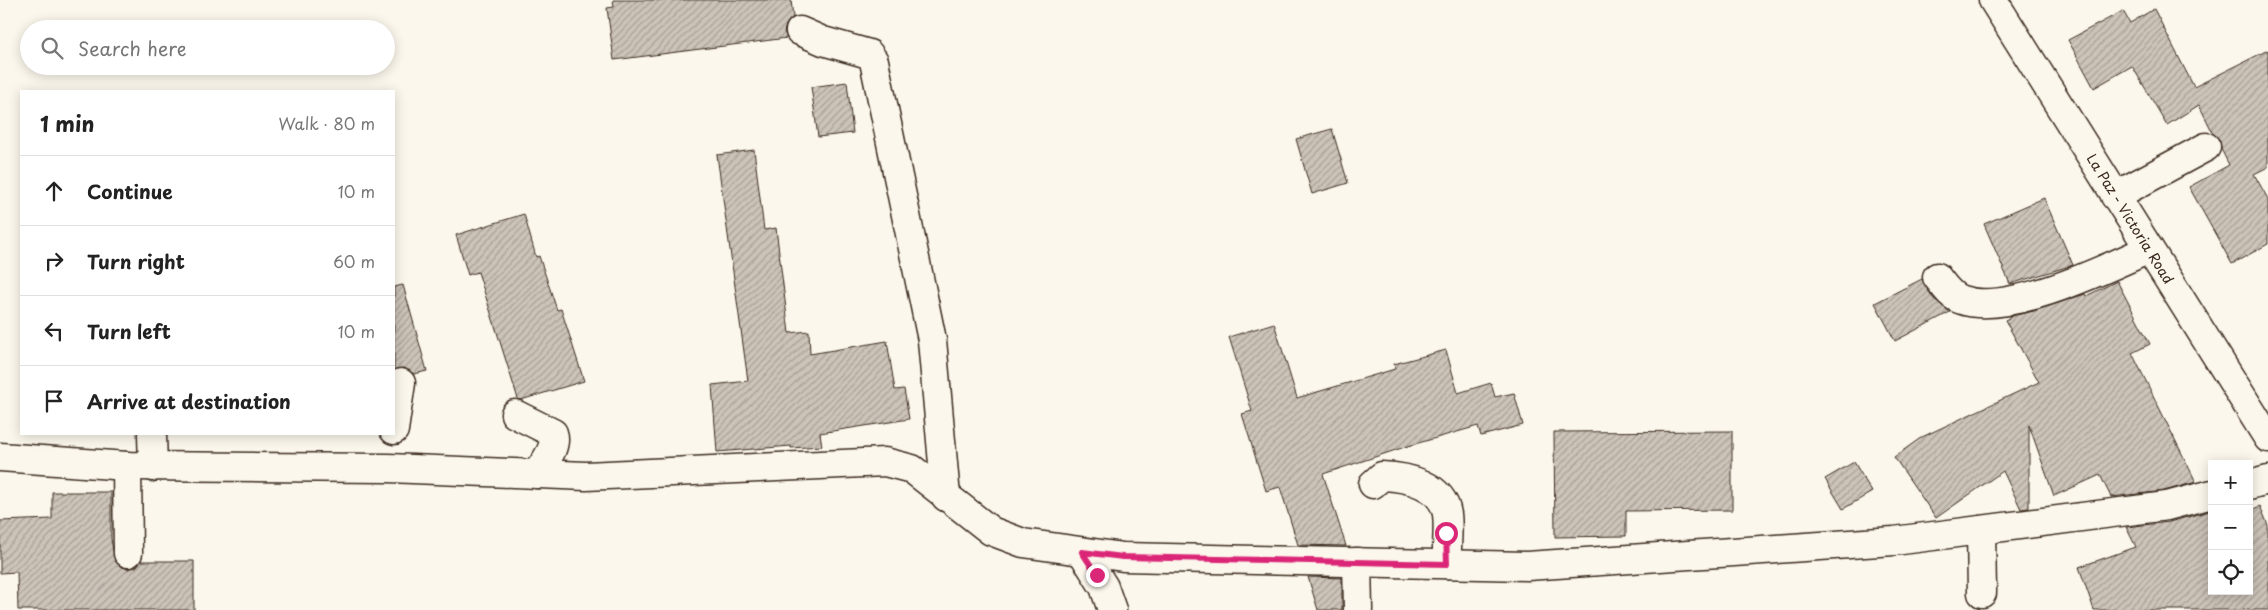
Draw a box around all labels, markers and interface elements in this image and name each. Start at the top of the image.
search box [20,20,395,75]
icon: search [38,34,66,62]
text: Search here [78,34,187,62]
text: 1 min [40,107,94,139]
text: Walk · 80 m [278,111,375,135]
street label: La Paz - Victoria Road [2082,150,2179,288]
icon: ahead [40,177,68,205]
text: Continue [87,177,173,205]
text: 10 m [338,179,375,203]
icon: right [40,247,68,275]
text: Turn right [87,247,185,275]
text: 60 m [333,249,375,273]
icon: left [40,317,68,345]
text: Turn left [87,317,171,345]
text: 10 m [338,319,375,343]
icon: arrive [40,387,68,415]
text: Arrive at destination [87,387,291,415]
map controls [2208,460,2253,595]
button: + [2208,460,2253,505]
button: − [2208,505,2253,550]
route start [1435,522,1458,545]
button: locate [2208,550,2253,595]
route end [1086,564,1109,587]

